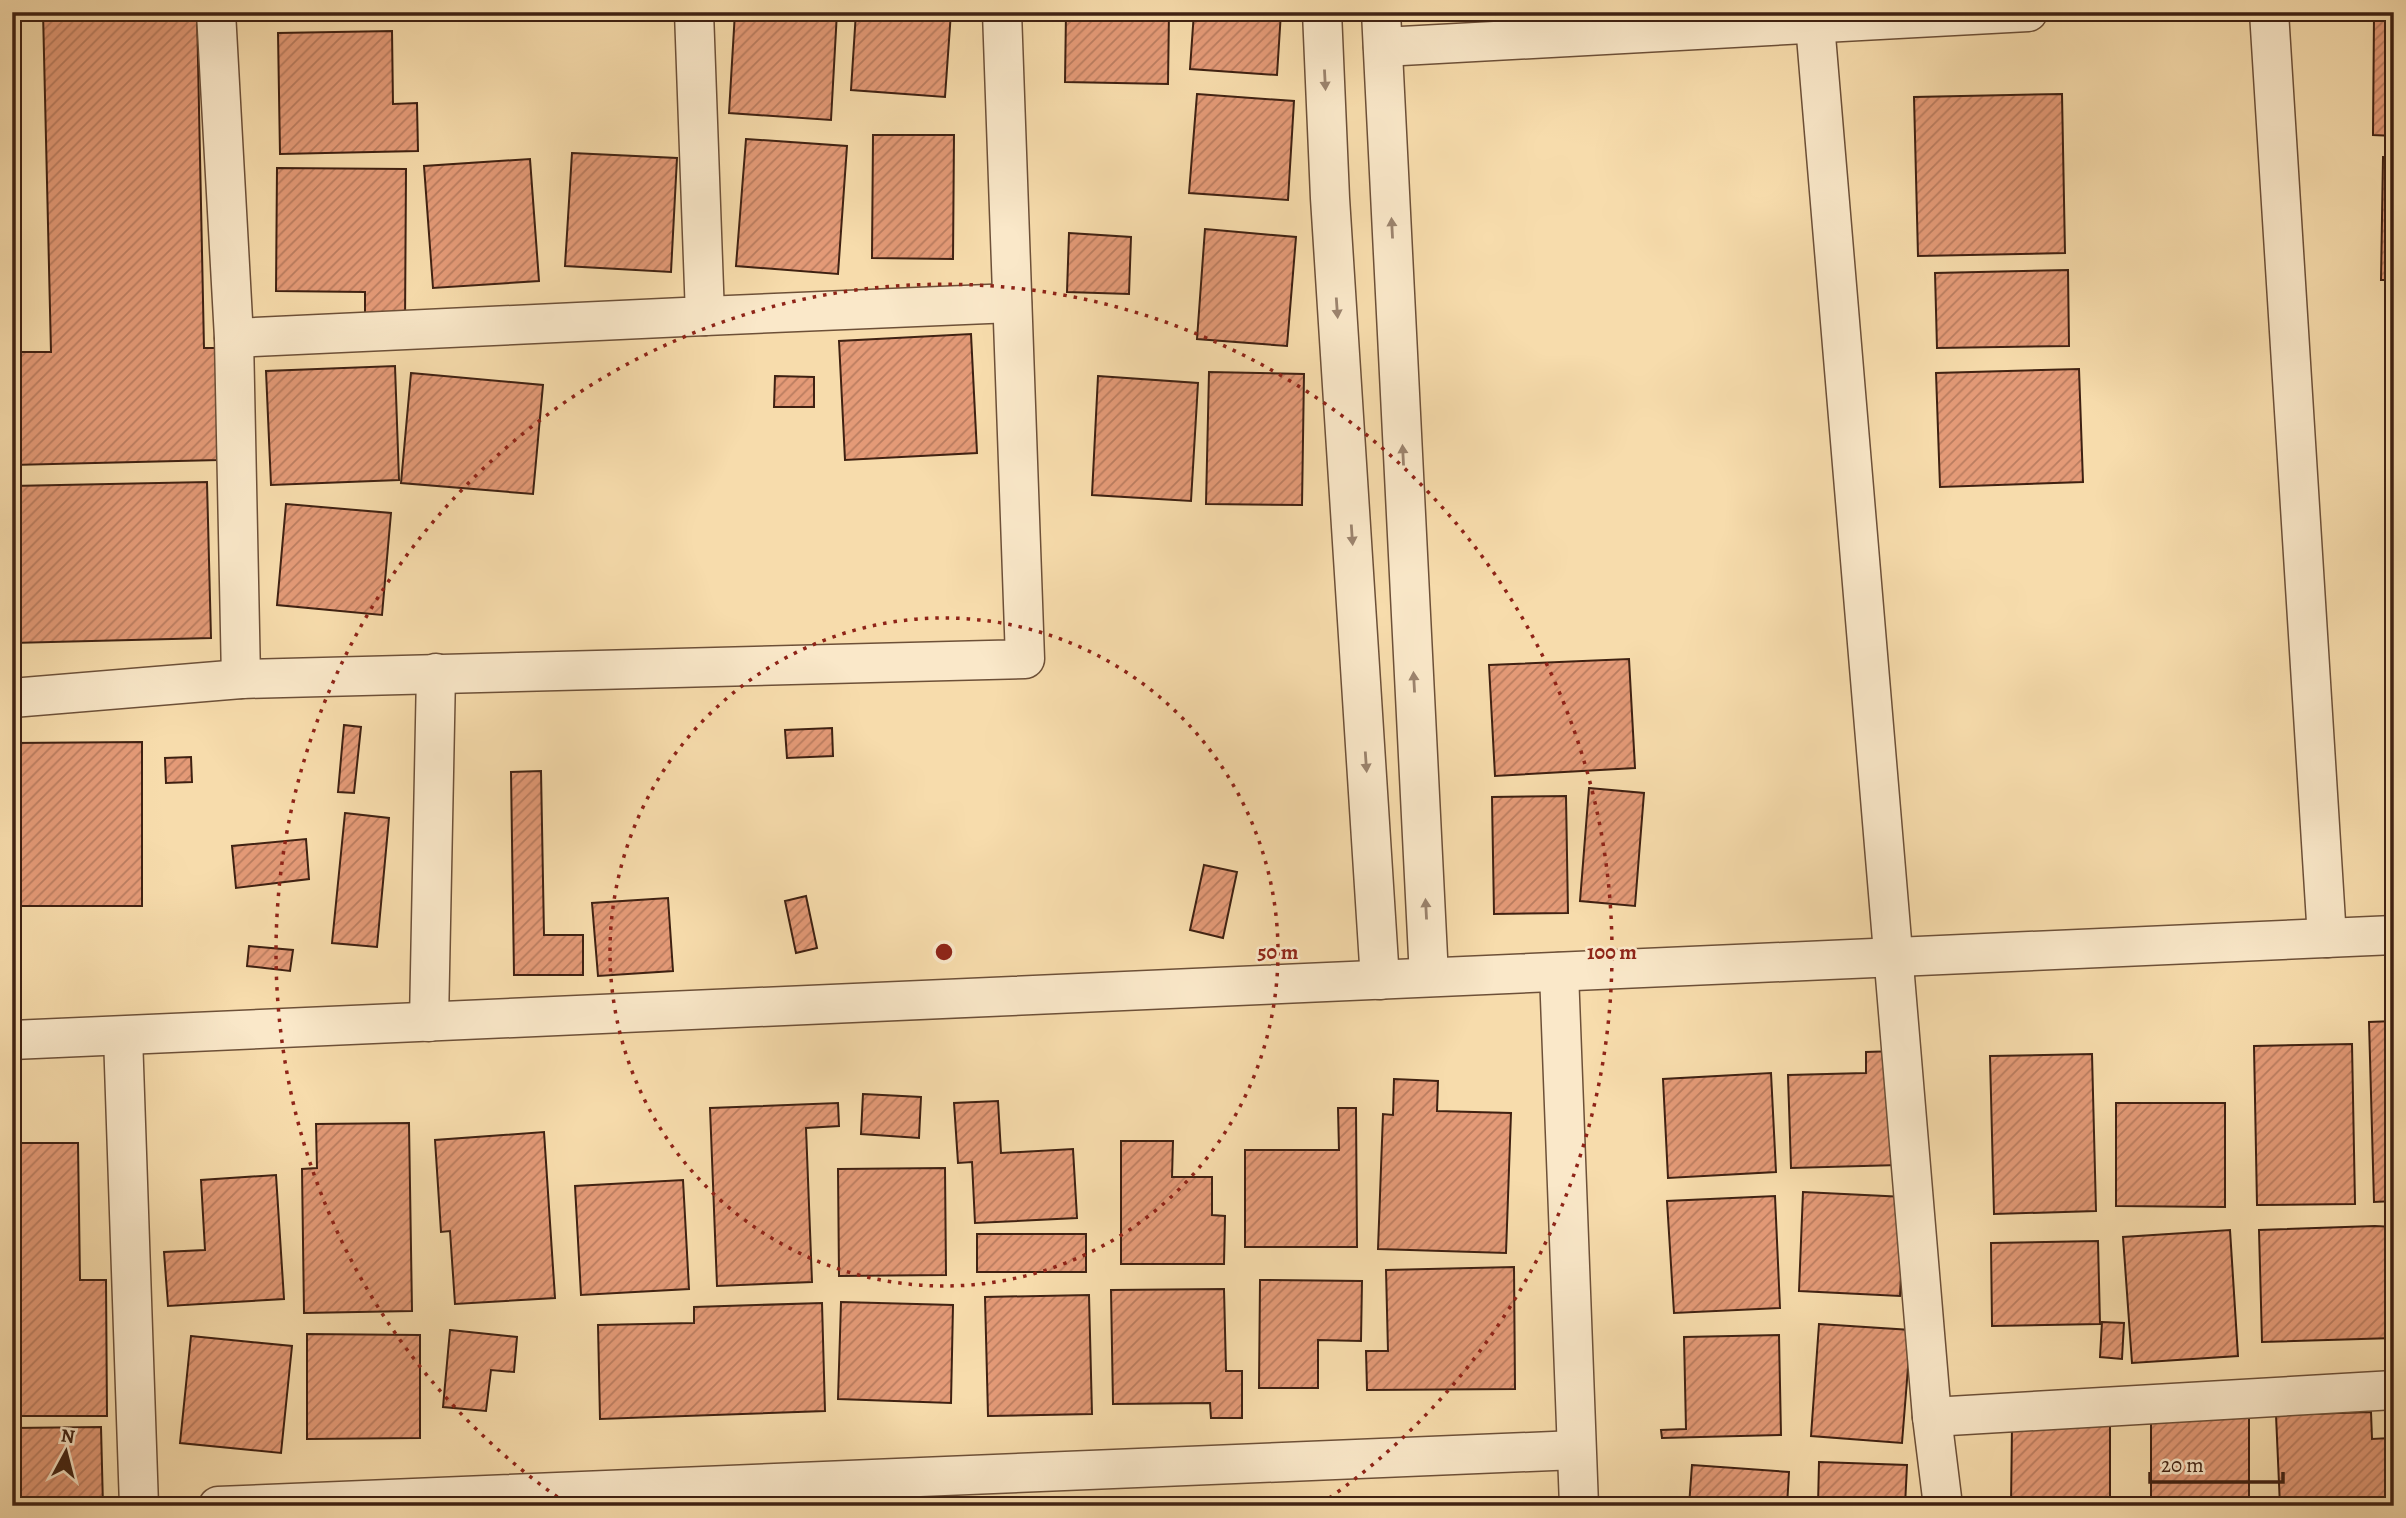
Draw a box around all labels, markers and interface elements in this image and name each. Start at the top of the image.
one-way arrow [1319,70,1330,92]
one-way arrow [1386,216,1397,238]
one-way arrow [1332,297,1343,319]
one-way arrow [1398,443,1409,465]
one-way arrow [1347,524,1358,546]
one-way arrow [1409,671,1420,693]
one-way arrow [1361,751,1372,773]
one-way arrow [1420,898,1431,920]
text: 50 m [1258,938,1299,966]
text: 100 m [1587,938,1637,966]
centre of rings [932,940,956,964]
north arrow [32,1416,102,1486]
text: N [59,1422,77,1450]
scale bar [2150,1441,2284,1485]
text: 20 m [2161,1451,2204,1479]

